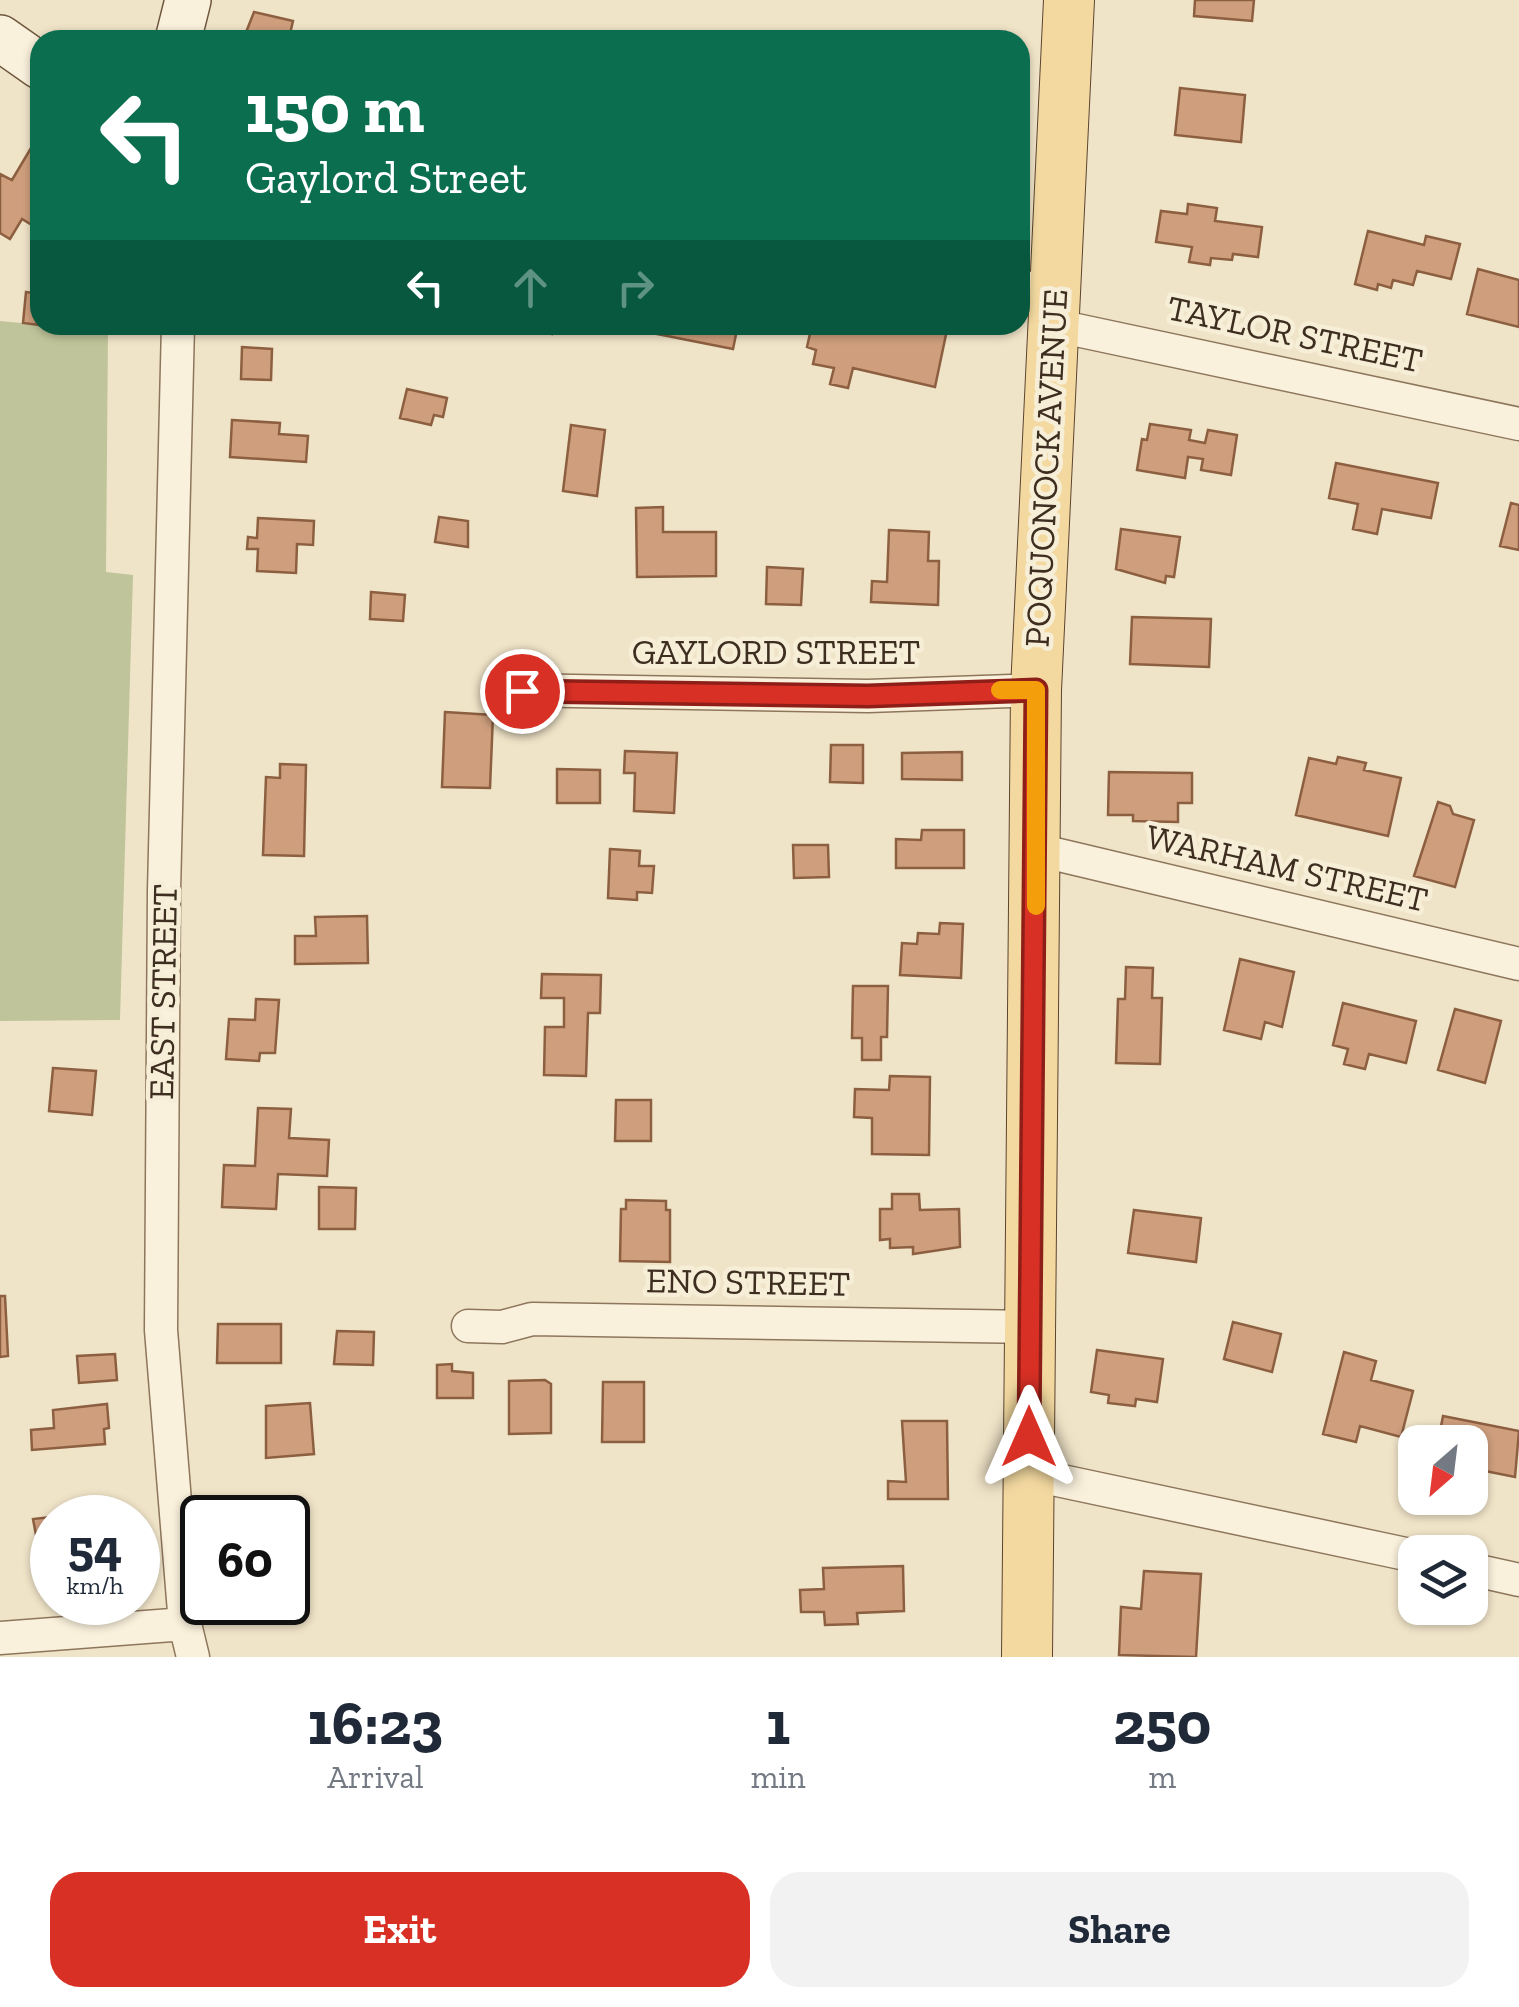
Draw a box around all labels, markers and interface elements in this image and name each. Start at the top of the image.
text: 150 m [245,66,425,150]
icon: left [80,70,210,200]
text: Gaylord Street [245,151,527,205]
icon: left [398,260,453,315]
icon: ahead [503,260,558,315]
icon: right [608,260,663,315]
street label: TAYLOR STREET [1164,286,1426,382]
street label: POQUONOCK AVENUE [1016,288,1076,648]
street label: GAYLORD STREET [632,631,920,673]
pin [480,649,565,734]
icon: arrive [495,664,550,719]
street label: WARHAM STREET [1142,815,1432,921]
street label: EAST STREET [140,884,186,1100]
street label: ENO STREET [646,1259,850,1305]
position arrow [977,1385,1081,1489]
north arrow [1398,1425,1488,1515]
map controls [1398,1425,1488,1625]
speed limit sign: 60 [180,1495,310,1625]
text: 54 [68,1518,122,1578]
button: layers [1398,1535,1488,1625]
text: km/h [66,1570,124,1600]
text: 16:23 [308,1687,443,1759]
text: 1 [766,1687,790,1759]
text: 250 [1113,1687,1211,1759]
text: Arrival [327,1758,424,1796]
text: min [751,1758,806,1796]
text: m [1148,1758,1176,1796]
button: Exit [50,1872,750,1987]
button: Share [770,1872,1469,1987]

